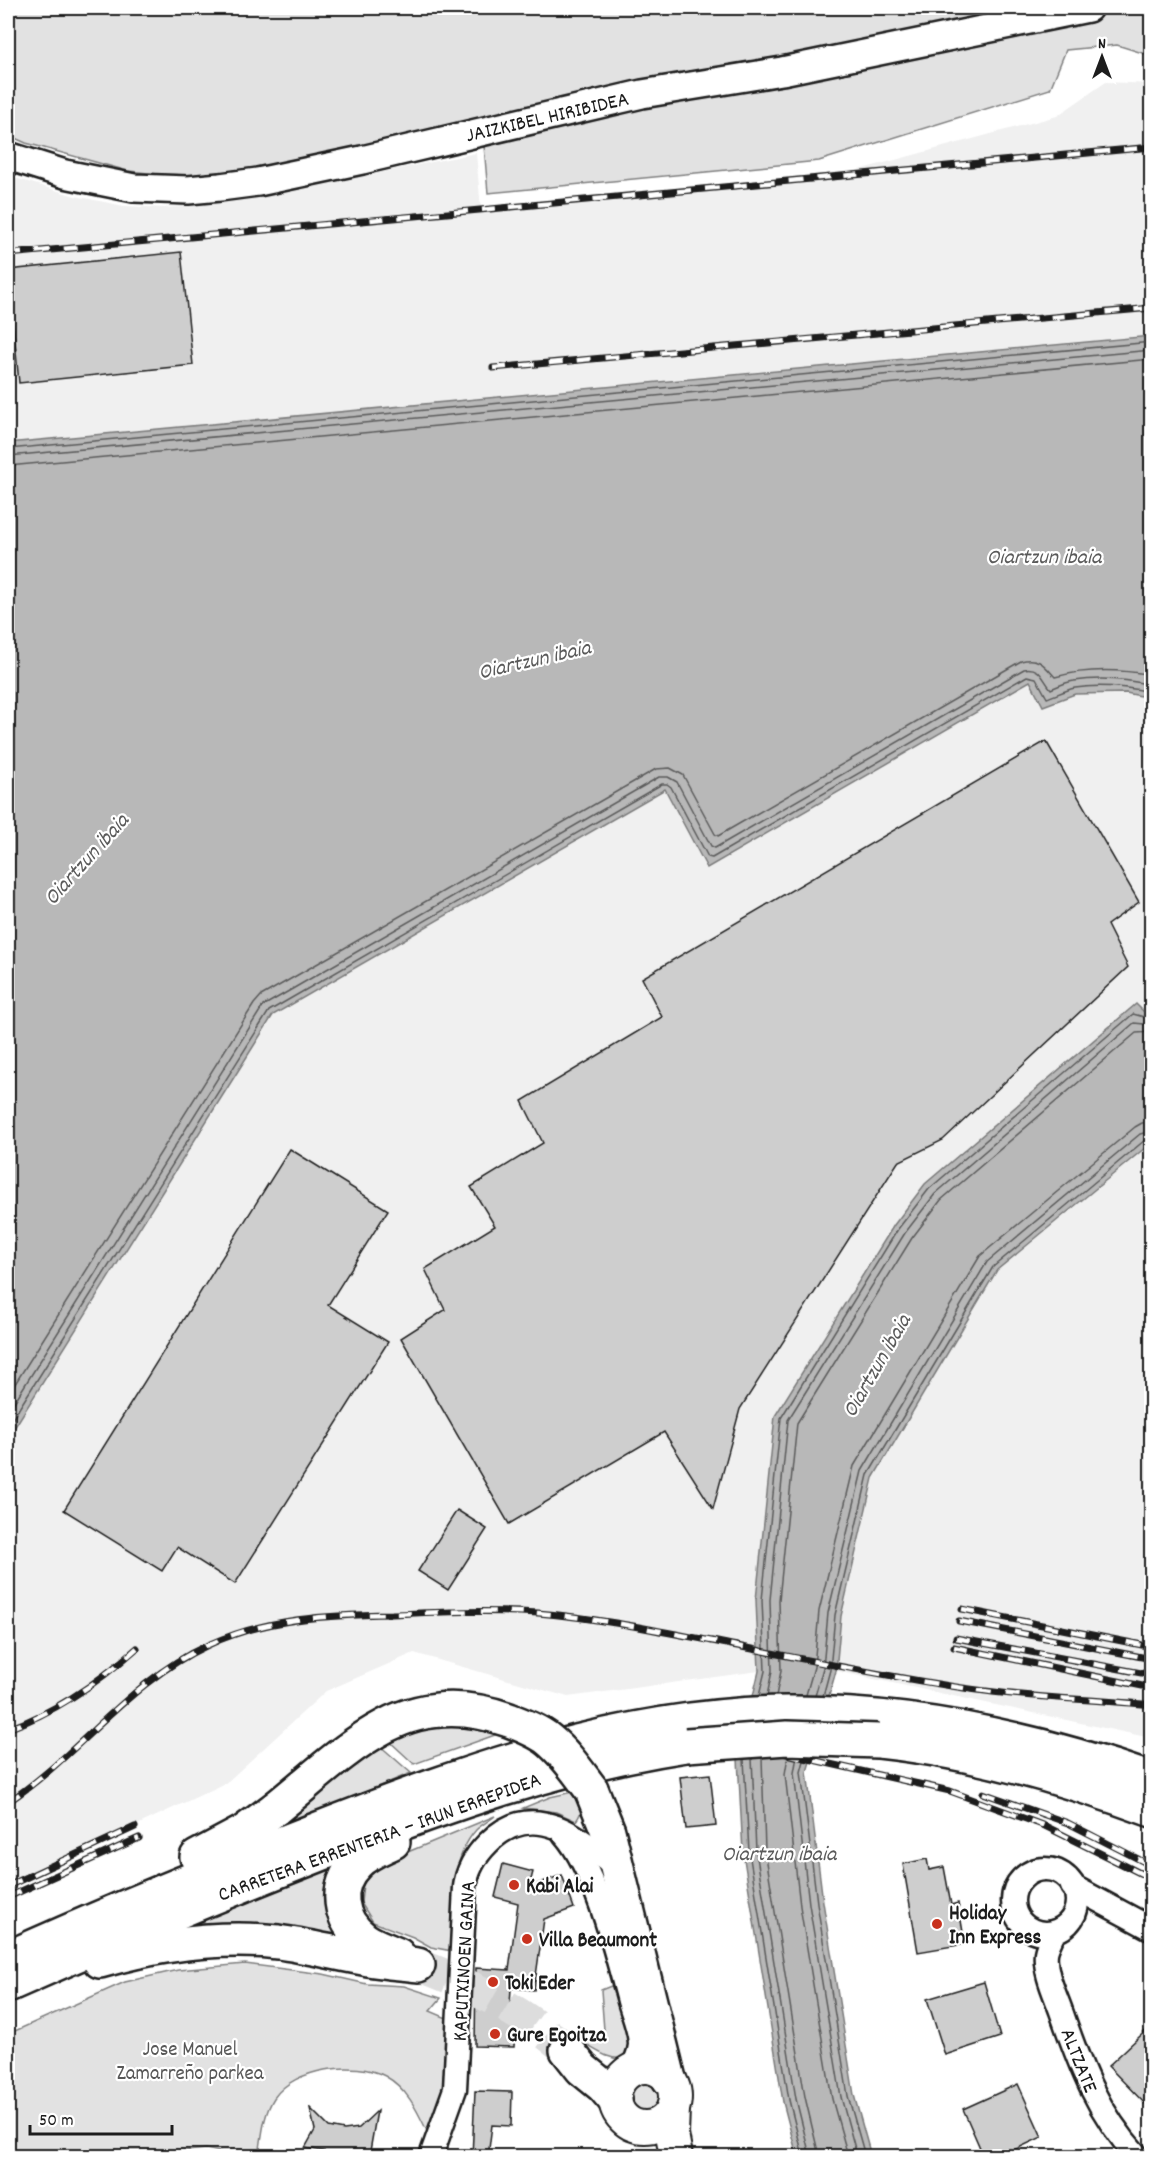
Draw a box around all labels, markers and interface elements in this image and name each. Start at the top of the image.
north arrow [1072,27,1132,87]
text: N [1098,33,1106,56]
street label: JAIZKIBEL HIRIBIDEA [463,86,632,152]
water label: Oiartzun ibaia [987,543,1103,574]
water label: Oiartzun ibaia [476,633,596,689]
water label: Oiartzun ibaia [38,806,139,913]
water label: Oiartzun ibaia [836,1308,921,1424]
street label: CARRETERA ERRENTERIA – IRUN ERREPIDEA [214,1766,546,1911]
water label: Oiartzun ibaia [722,1840,838,1871]
place label: Kabi Alai [526,1873,594,1903]
marker: Kabi Alai [507,1878,521,1892]
street label: KAPUTXINOEN GAINA [447,1880,485,2042]
place label: Holiday Inn Express [949,1900,1042,1954]
marker: Holiday Inn Express [930,1917,944,1931]
place label: Villa Beaumont [539,1927,657,1957]
marker: Villa Beaumont [520,1932,534,1946]
place label: Toki Eder [505,1970,576,2000]
marker: Toki Eder [486,1975,500,1989]
place label: Gure Egoitza [507,2022,607,2052]
street label: ALTZATE [1051,2024,1104,2098]
marker: Gure Egoitza [488,2027,502,2041]
park label: Jose Manuel Zamarreño parkea [116,2036,265,2090]
scale bar [30,2098,172,2136]
text: 50 m [39,2109,74,2134]

